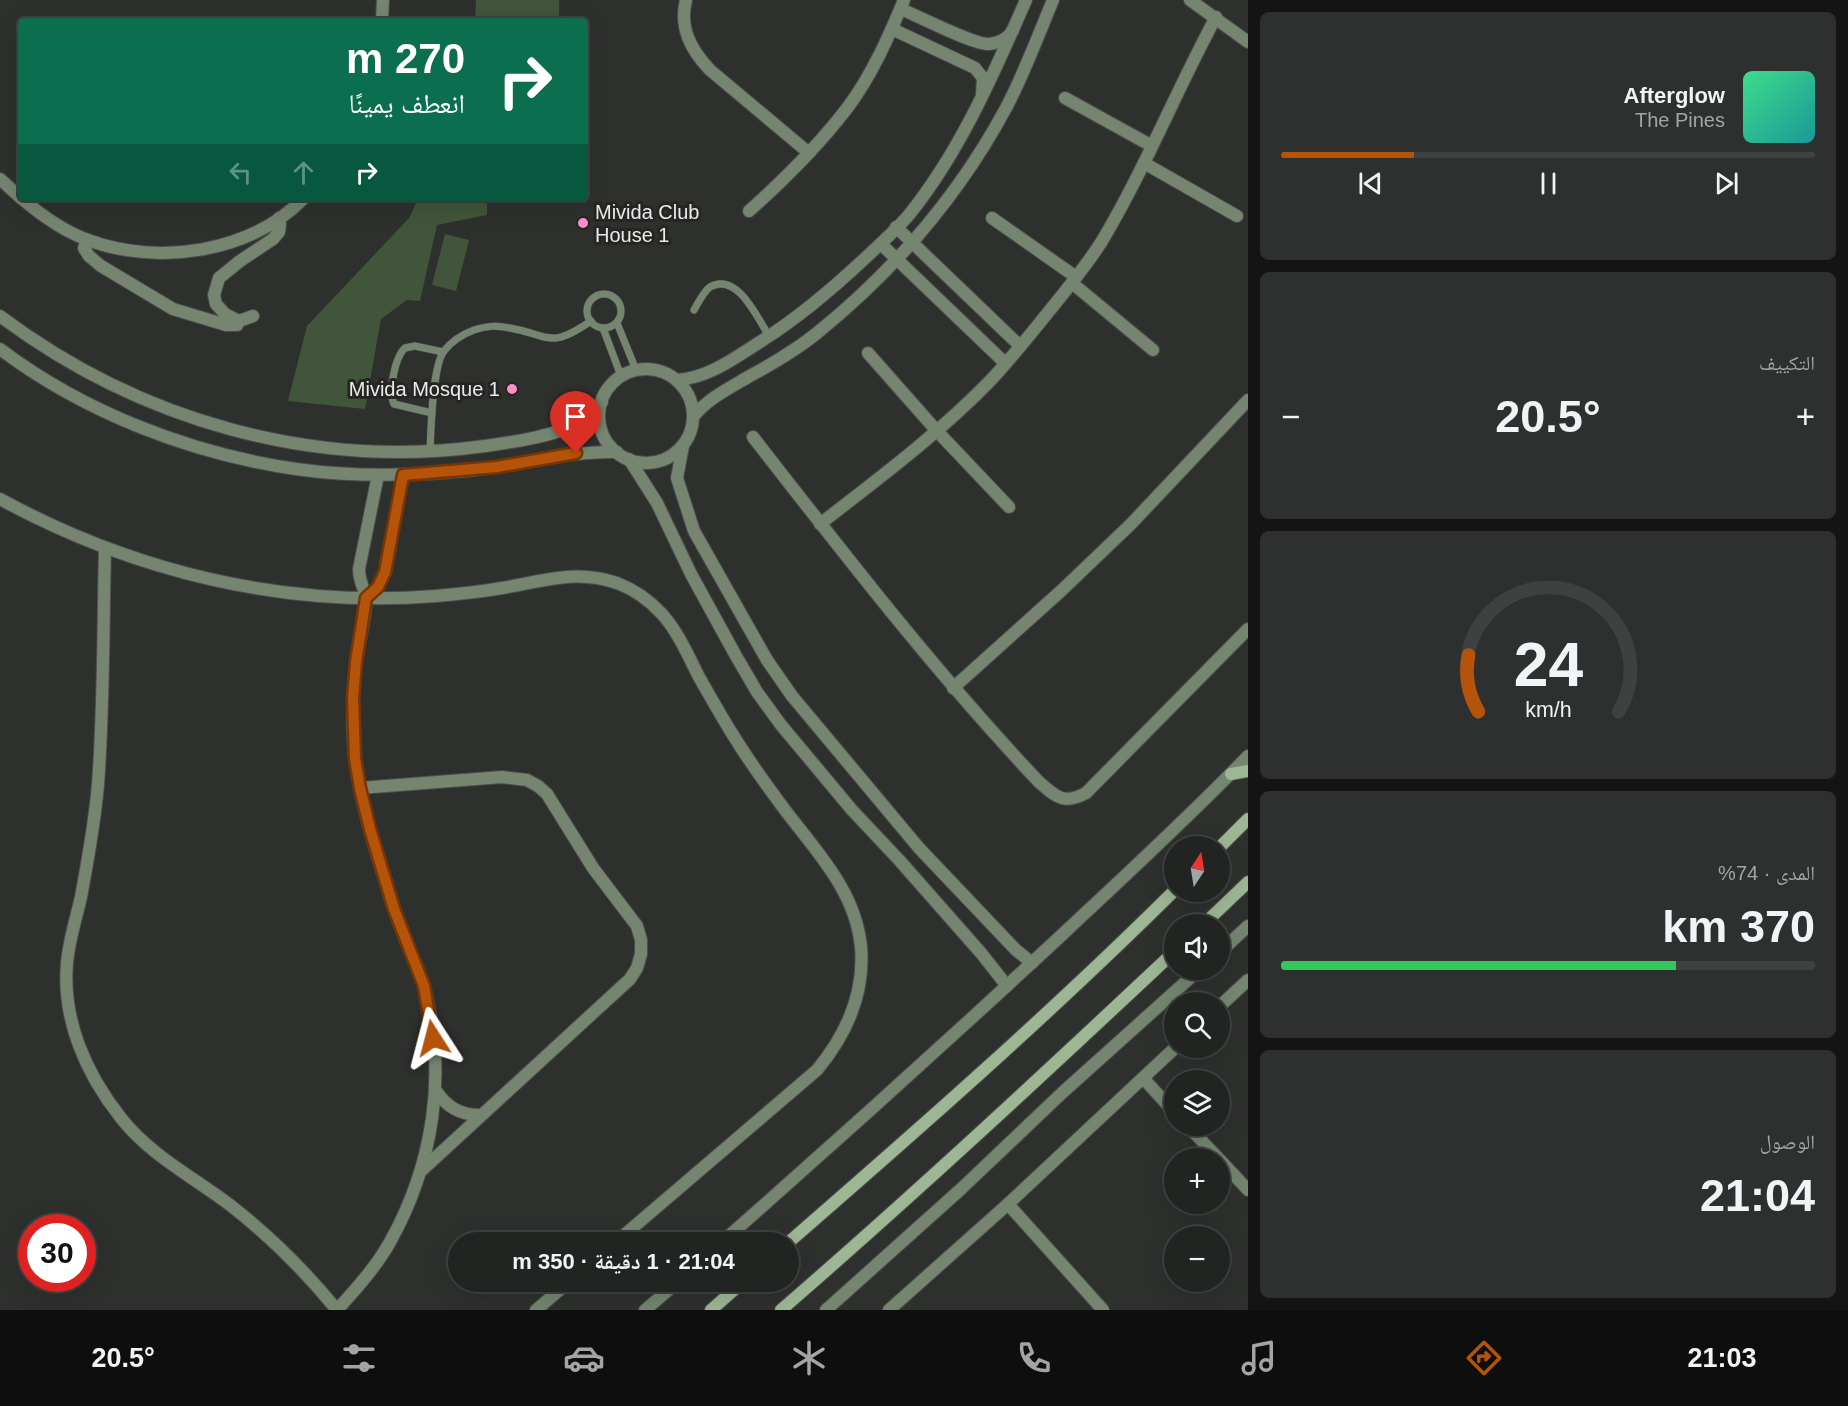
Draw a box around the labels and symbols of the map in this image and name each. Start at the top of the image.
place label: Mivida Club House 1 [595,201,699,246]
marker: Mivida Club House 1 [576,216,590,230]
place label: Mivida Mosque 1 [349,378,500,400]
marker: Mivida Mosque 1 [505,382,519,396]
pin [550,391,601,453]
north arrow [1164,836,1230,902]
position arrow [401,1006,465,1070]
speed limit sign: 30 [18,1214,96,1292]

